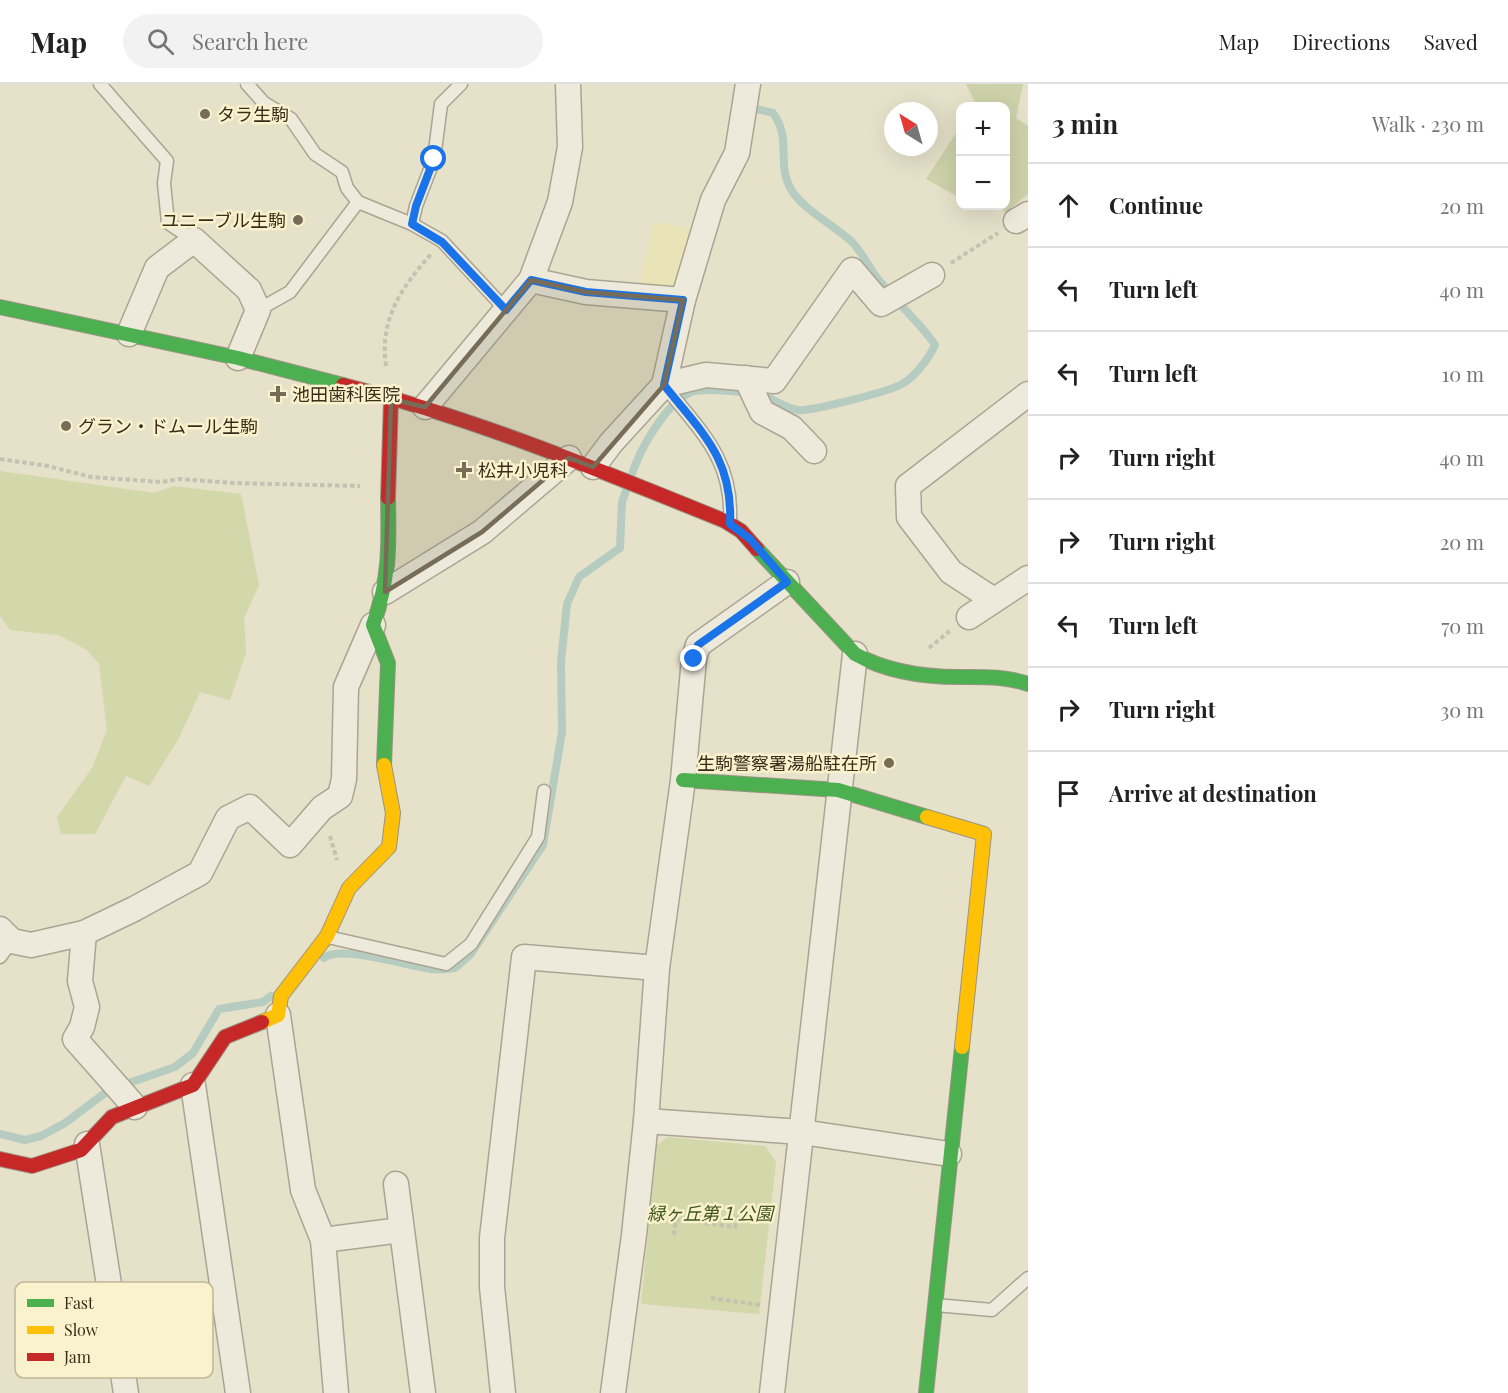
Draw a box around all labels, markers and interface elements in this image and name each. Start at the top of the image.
search box [123,14,543,68]
text: Map [30,23,87,60]
icon: search [144,25,177,58]
text: Search here [192,26,308,56]
text: Map [1218,27,1259,55]
text: Directions [1292,27,1390,55]
text: Saved [1423,27,1478,55]
place label: タラ生駒 [217,102,289,126]
north arrow [884,102,938,156]
map controls [956,102,1010,210]
button: + [956,102,1010,156]
text: 3 min [1052,106,1118,141]
marker: タラ生駒 [198,107,212,121]
text: Walk · 230 m [1372,110,1484,137]
route start [420,145,446,171]
button: − [956,156,1010,210]
icon: ahead [1052,189,1085,222]
text: Continue [1109,190,1203,220]
text: 20 m [1440,192,1484,219]
place label: ユニーブル生駒 [161,208,286,232]
marker: ユニーブル生駒 [291,213,305,227]
icon: left [1052,273,1085,306]
text: Turn left [1109,274,1198,304]
text: 40 m [1439,276,1484,303]
icon: left [1052,357,1085,390]
text: Turn left [1109,358,1198,388]
text: 10 m [1442,360,1484,387]
place label: 池田歯科医院 [292,382,400,406]
marker: 池田歯科医院 [269,385,287,403]
place label: グラン・ドムール生駒 [78,414,258,438]
marker: グラン・ドムール生駒 [59,419,73,433]
icon: right [1052,441,1085,474]
text: Turn right [1109,442,1215,472]
text: 40 m [1439,444,1484,471]
place label: 松井小児科 [478,458,568,482]
marker: 松井小児科 [455,461,473,479]
icon: right [1052,525,1085,558]
text: Turn right [1109,526,1215,556]
text: 20 m [1440,528,1484,555]
icon: left [1052,609,1085,642]
text: Turn left [1109,610,1198,640]
text: 70 m [1441,612,1484,639]
route end [680,645,706,671]
icon: right [1052,693,1085,726]
text: Turn right [1109,694,1215,724]
text: 30 m [1440,696,1484,723]
place label: 生駒警察署湯船駐在所 [697,751,877,775]
marker: 生駒警察署湯船駐在所 [882,756,896,770]
icon: arrive [1052,777,1085,810]
text: Arrive at destination [1109,778,1317,808]
park label: 緑ヶ丘第１公園 [647,1201,776,1225]
legend [15,1282,213,1378]
text: Fast [64,1292,94,1313]
text: Slow [64,1319,99,1340]
text: Jam [63,1346,91,1367]

